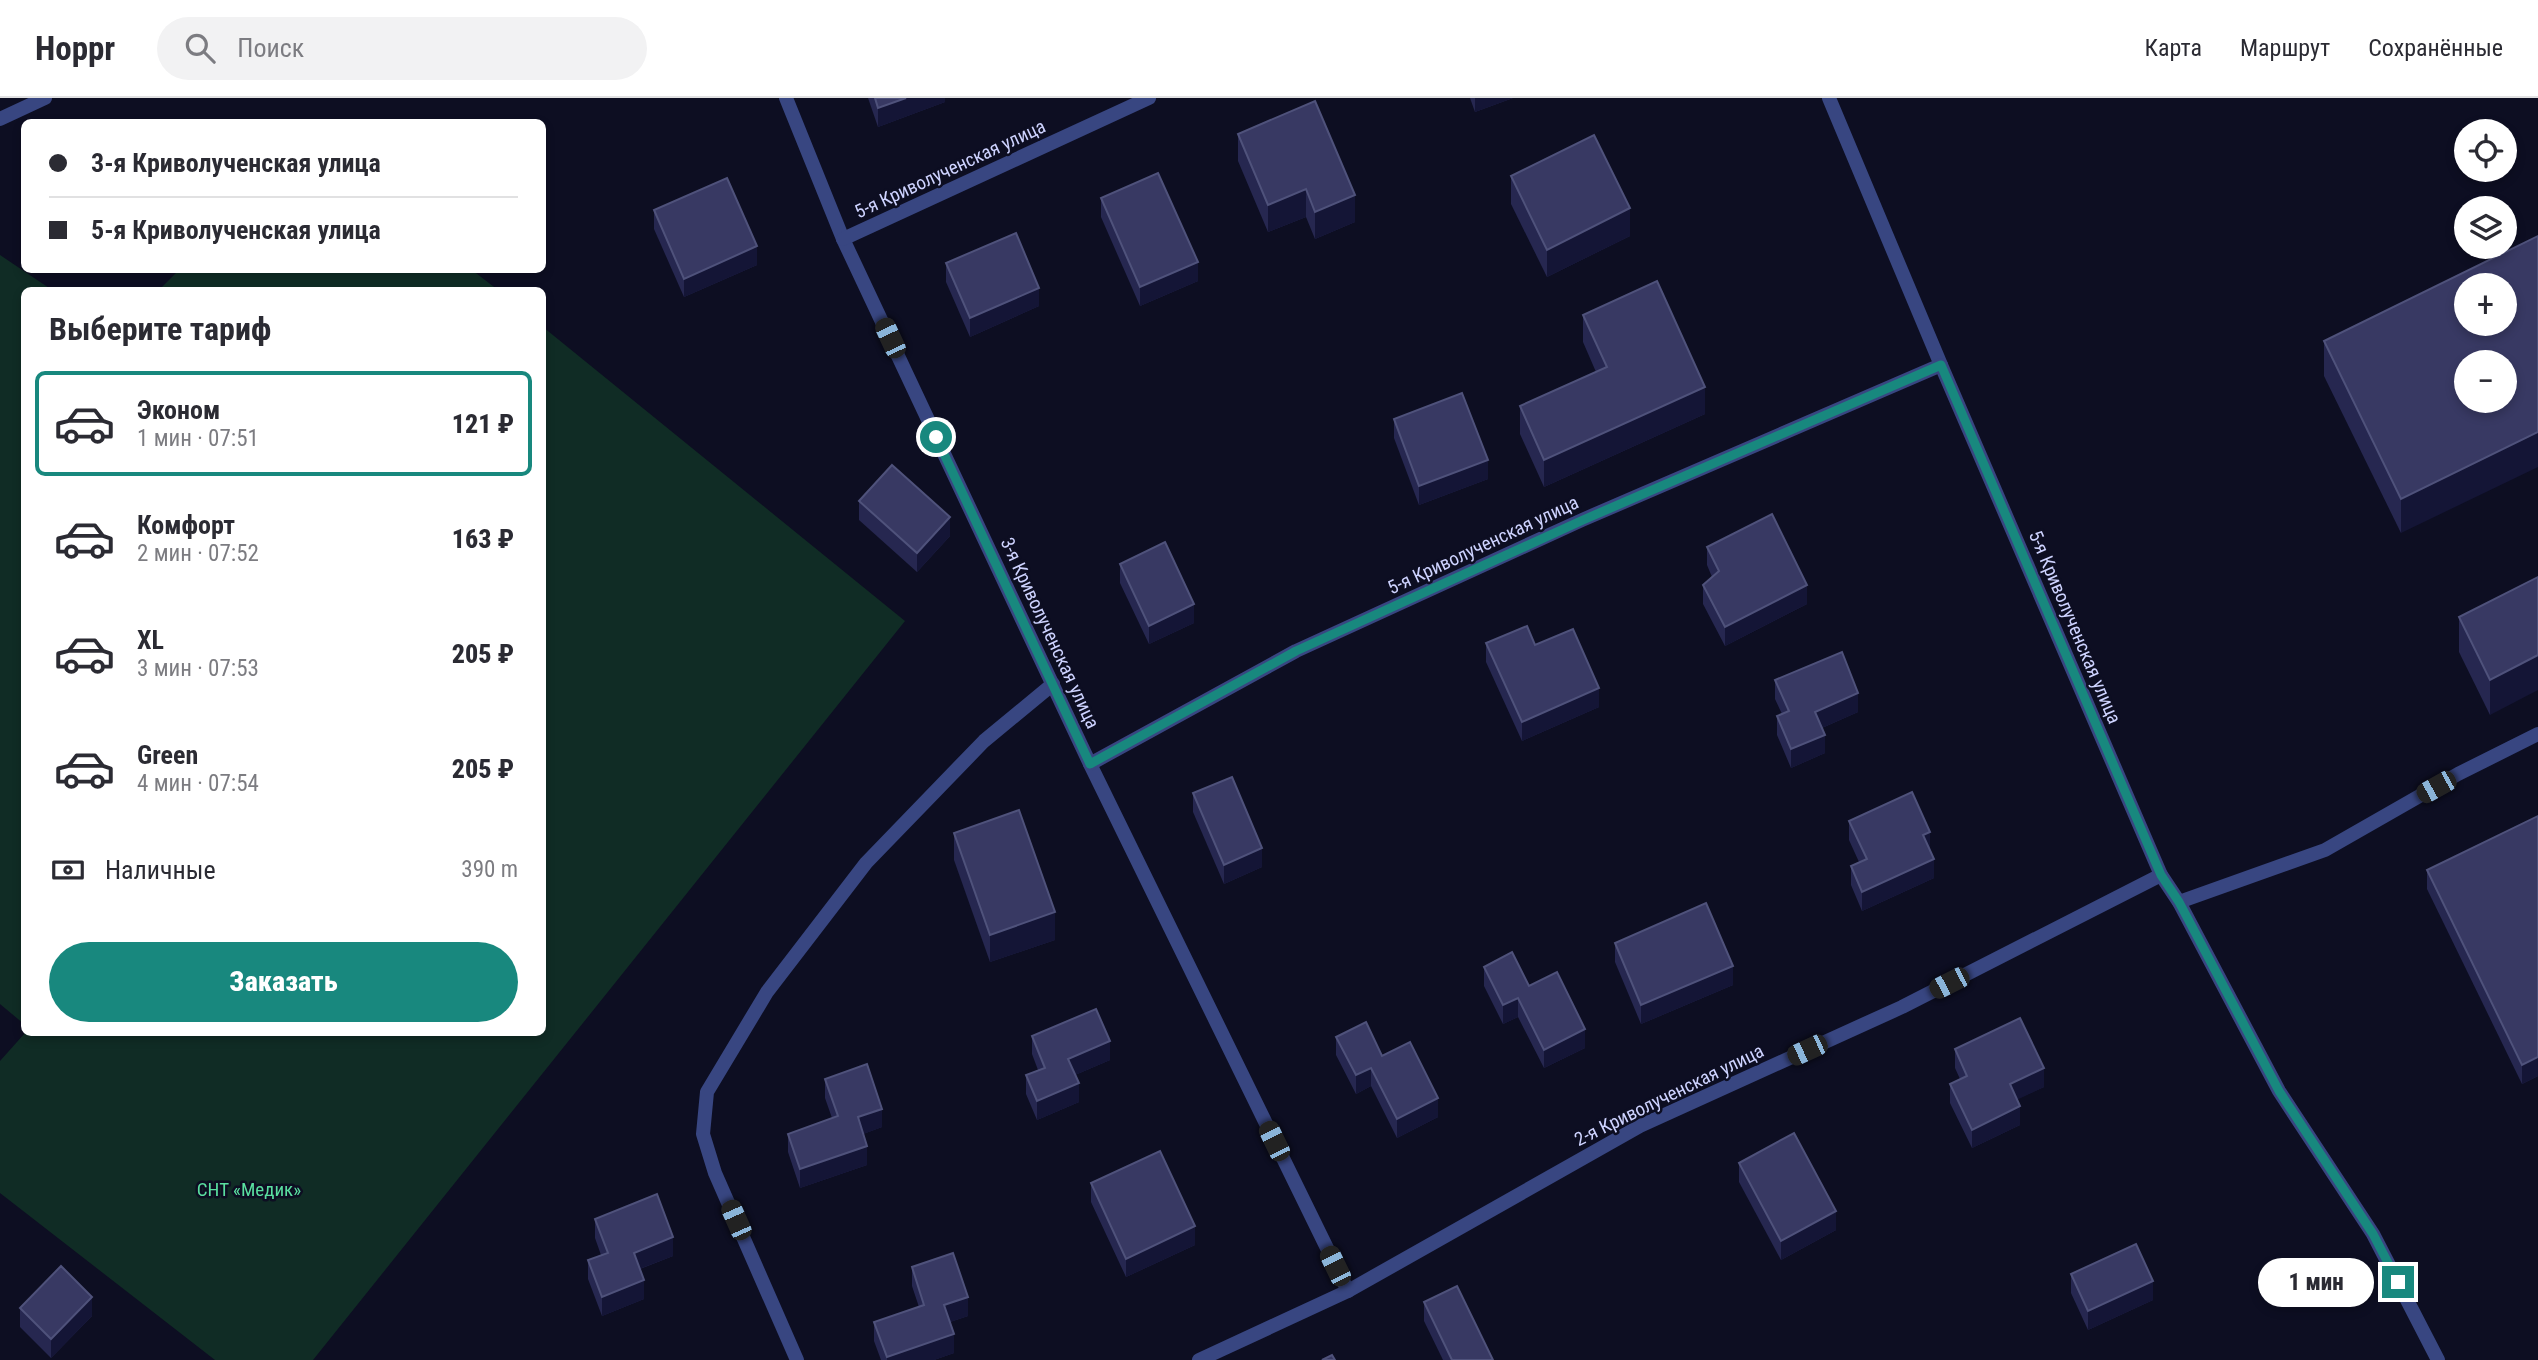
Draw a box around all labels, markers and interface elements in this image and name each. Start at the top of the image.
search box [157,17,647,80]
text: Hoppr [35,29,115,68]
icon: search [181,29,219,67]
text: Поиск [237,33,304,63]
text: Карта [2145,34,2202,62]
text: Маршрут [2240,34,2330,62]
text: Сохранённые [2368,34,2503,62]
street label: 5-я Криволученская улица [851,115,1049,223]
map controls [2454,119,2517,413]
button: locate [2454,119,2517,182]
text: 3-я Криволученская улица [91,148,381,178]
button: layers [2454,196,2517,259]
text: 5-я Криволученская улица [91,215,381,245]
button: + [2454,273,2517,336]
text: Выберите тариф [49,310,271,348]
car [872,315,909,361]
button: − [2454,350,2517,413]
icon: car [53,392,116,455]
text: Эконом [137,395,220,425]
text: 121 ₽ [452,409,514,439]
route start [920,421,952,453]
text: 1 мин · 07:51 [137,425,259,452]
street label: 5-я Криволученская улица [1384,491,1582,599]
icon: car [53,507,116,570]
text: Комфорт [137,510,235,540]
text: 163 ₽ [452,524,514,554]
street label: 5-я Криволученская улица [2024,527,2126,727]
street label: 3-я Криволученская улица [996,534,1104,732]
text: 2 мин · 07:52 [137,540,259,567]
icon: car [53,622,116,685]
text: XL [137,625,164,655]
text: 205 ₽ [452,639,514,669]
text: 3 мин · 07:53 [137,655,259,682]
icon: car [53,737,116,800]
text: Green [137,740,198,770]
text: 205 ₽ [452,754,514,784]
car [2413,768,2460,806]
text: 4 мин · 07:54 [137,770,259,797]
icon: cash [49,851,87,889]
text: Наличные [105,855,216,885]
text: 390 m [461,856,518,883]
button: Заказать [49,942,518,1022]
car [1926,964,1973,1002]
car [1784,1032,1831,1068]
street label: 2-я Криволученская улица [1571,1039,1767,1151]
car [1256,1118,1293,1164]
park label: СНТ «Медик» [197,1178,301,1201]
car [718,1197,755,1243]
car [1317,1243,1354,1289]
callout: 1 мин [2258,1258,2374,1306]
route end [2382,1266,2414,1298]
text: 1 мин [2288,1269,2344,1296]

